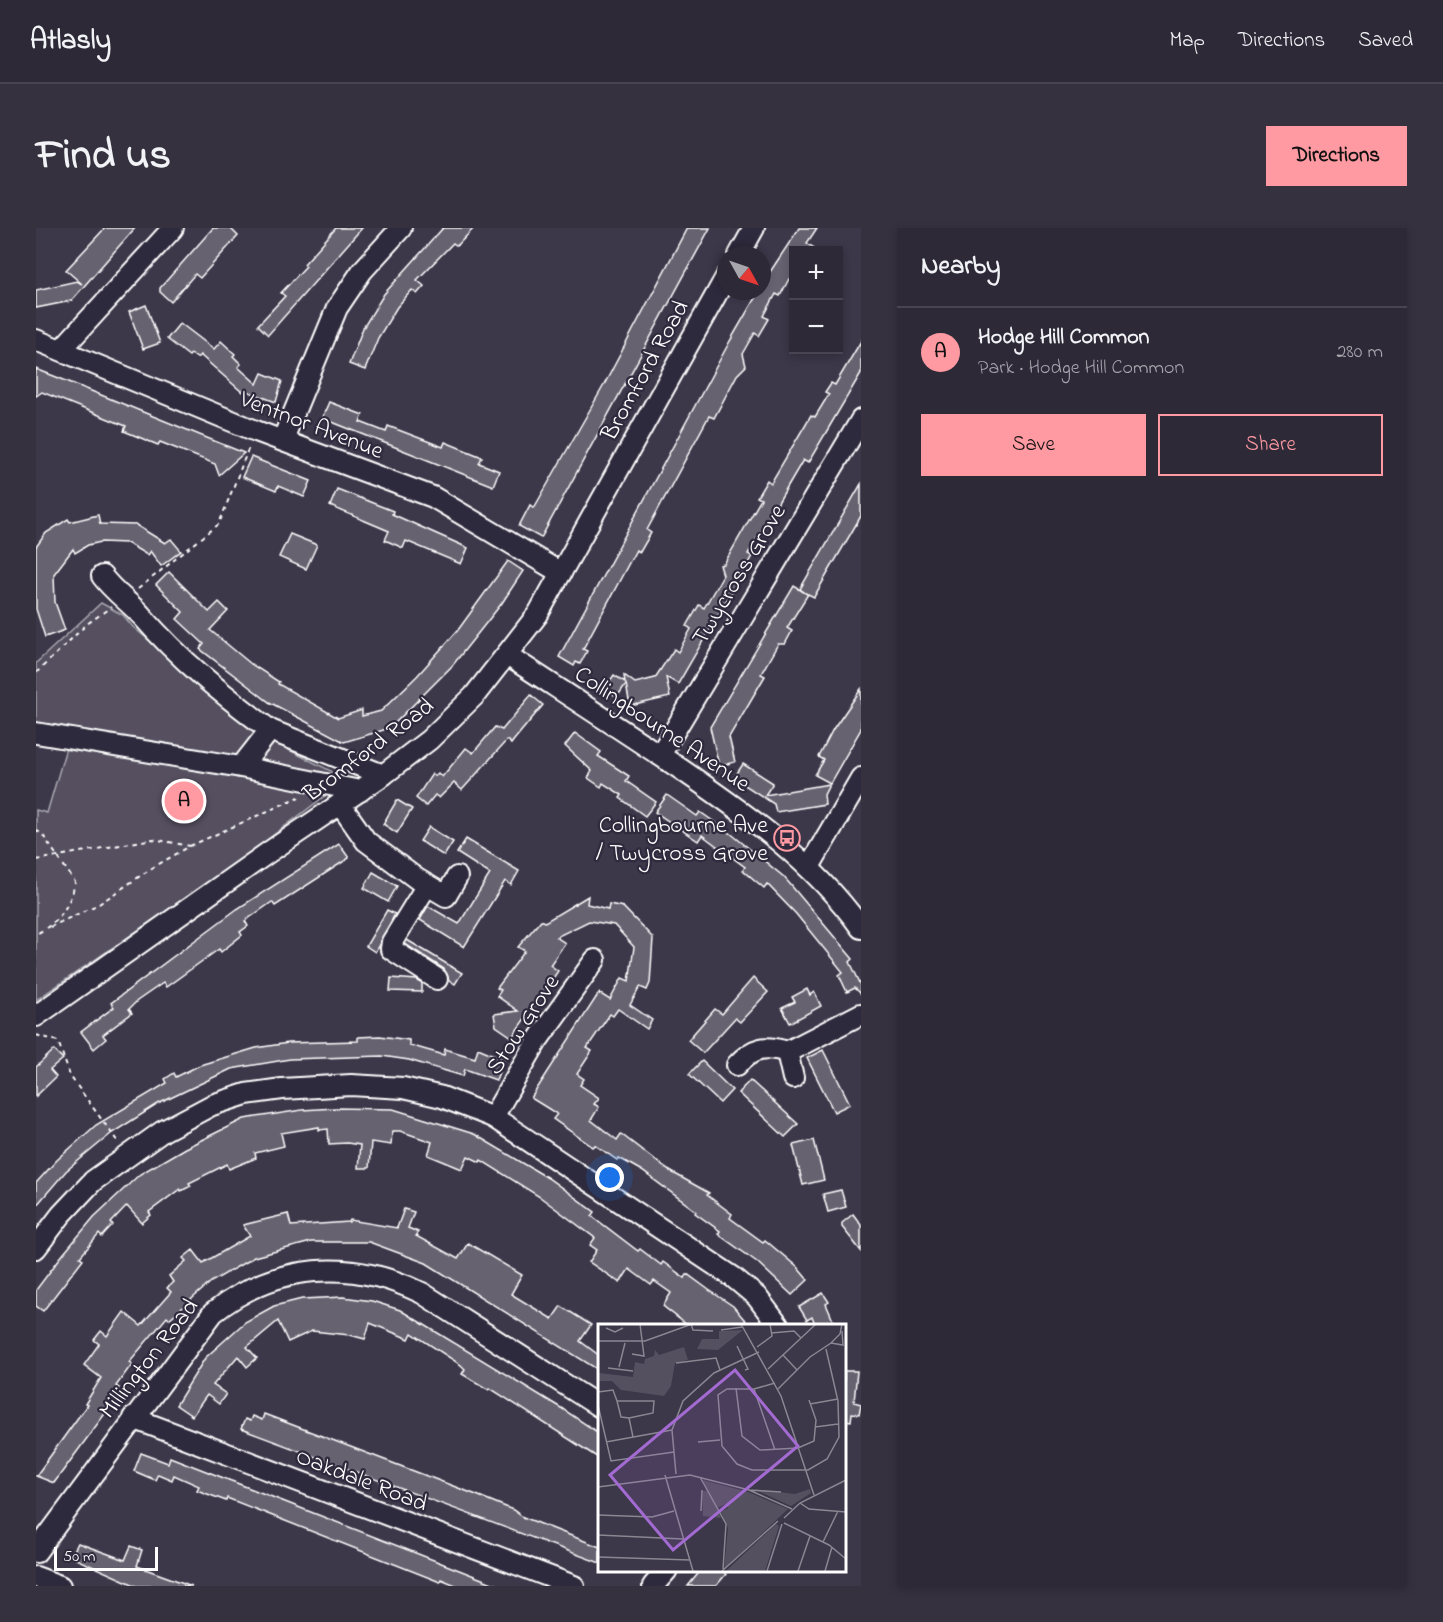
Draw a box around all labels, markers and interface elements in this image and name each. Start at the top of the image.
text: Atlasly [30,21,111,62]
text: Map [1169,26,1205,56]
text: Directions [1238,26,1325,56]
text: Saved [1358,26,1413,56]
text: Find us [36,126,171,187]
button: Directions [1266,126,1407,186]
north arrow [717,246,771,300]
map controls [789,246,843,354]
button: + [789,246,843,300]
text: Nearby [921,248,1000,286]
street label: Bromford Road [593,294,700,449]
button: − [789,300,843,354]
text: Hodge Hill Common [978,322,1149,354]
text: A [934,338,947,367]
text: 280 m [1336,338,1383,367]
text: Park · Hodge Hill Common [978,354,1184,383]
street label: Ventnor Avenue [233,382,388,470]
button: Save [921,414,1146,476]
button: Share [1158,414,1383,476]
street label: Twycross Grove [684,498,797,653]
street label: Collingbourne Avenue [567,658,757,802]
street label: Bromford Road [296,690,443,813]
pin: A [164,778,204,824]
place label: Collingbourne Ave / Twycross Grove [596,809,768,873]
bus stop icon: Collingbourne Ave / Twycross Grove [772,823,802,853]
street label: Stow Grove [479,968,570,1082]
your location [595,1163,624,1192]
street label: Millington Road [92,1291,209,1427]
inset map [598,1324,846,1571]
street label: Oakdale Road [290,1440,433,1523]
scale bar [54,1544,158,1572]
text: 50 m [63,1545,95,1569]

